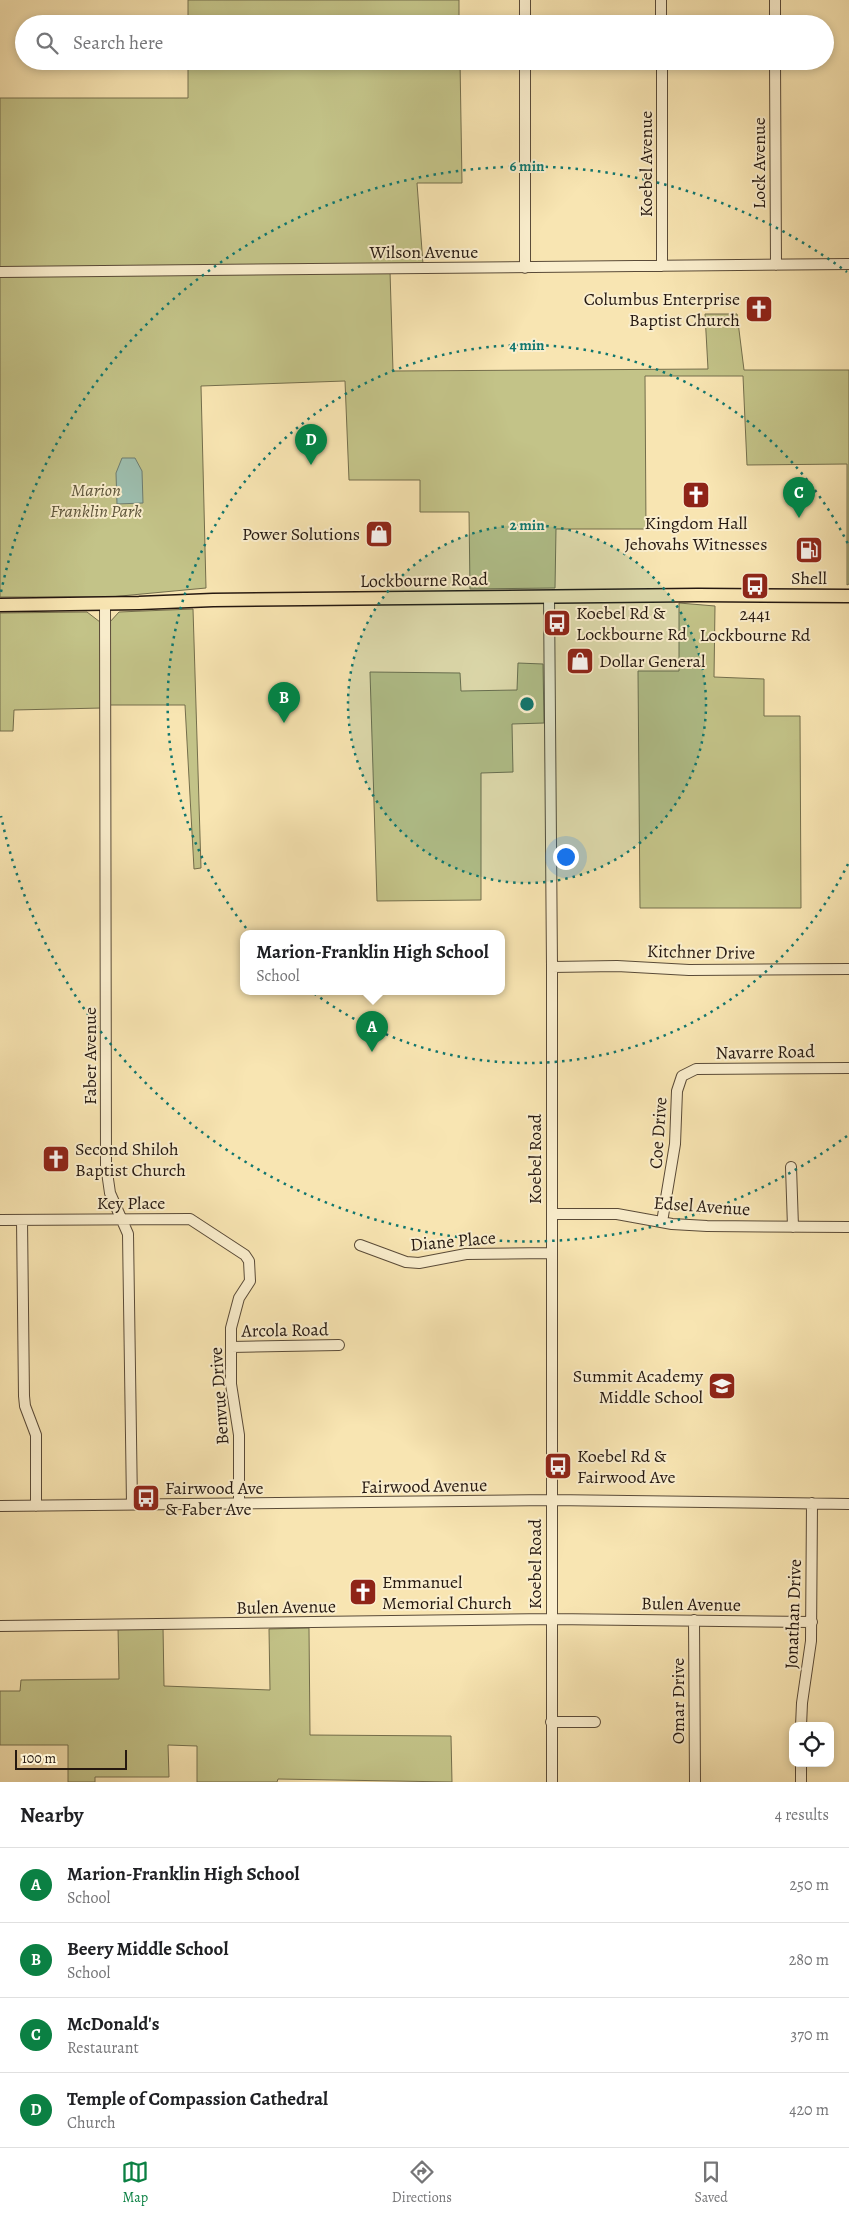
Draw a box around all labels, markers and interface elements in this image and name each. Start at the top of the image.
search box [15,15,834,70]
icon: search [33,29,61,57]
text: Search here [73,30,163,56]
street label: Koebel Avenue [634,111,658,217]
street label: Lock Avenue [747,117,771,209]
text: 6 min [510,156,545,176]
street label: Wilson Avenue [369,240,478,264]
place label: Columbus Enterprise Baptist Church [584,287,740,332]
church icon: Columbus Enterprise Baptist Church [744,294,774,324]
text: 4 min [509,335,545,355]
pin: D [295,424,327,465]
pin: C [783,477,815,518]
park label: Marion Franklin Park [50,478,142,523]
church icon: Kingdom Hall Jehovahs Witnesses [681,480,711,510]
place label: Kingdom Hall Jehovahs Witnesses [625,511,767,556]
text: 2 min [509,515,545,535]
shop icon: Power Solutions [364,519,394,549]
place label: Power Solutions [242,522,360,546]
fuel station icon: Shell [794,535,824,565]
place label: Shell [791,566,828,590]
street label: Lockbourne Road [360,567,489,593]
bus stop icon: 2441 Lockbourne Rd [740,571,770,601]
place label: Koebel Rd & Lockbourne Rd [576,601,687,646]
place label: 2441 Lockbourne Rd [699,602,811,647]
bus stop icon: Koebel Rd & Lockbourne Rd [542,608,572,638]
shop icon: Dollar General [565,646,595,676]
place label: Dollar General [599,649,706,673]
pin: B [268,682,300,723]
centre of rings [518,695,536,713]
your location [553,844,579,870]
popup [240,930,505,995]
text: Marion-Franklin High School [256,939,489,965]
street label: Kitchner Drive [647,939,755,965]
text: School [256,965,300,987]
street label: Faber Avenue [78,1007,102,1105]
pin: A [356,1011,388,1052]
street label: Navarre Road [715,1039,815,1065]
street label: Coe Drive [644,1096,672,1170]
street label: Koebel Road [523,1113,547,1204]
place label: Second Shiloh Baptist Church [75,1137,186,1182]
church icon: Second Shiloh Baptist Church [41,1144,71,1174]
street label: Key Place [97,1191,165,1215]
street label: Edsel Avenue [653,1191,751,1221]
street label: Diane Place [409,1225,497,1257]
street label: Arcola Road [240,1317,329,1343]
street label: Benvue Drive [204,1346,234,1446]
place label: Summit Academy Middle School [573,1364,704,1409]
school or university icon: Summit Academy Middle School [707,1371,737,1401]
place label: Koebel Rd & Fairwood Ave [577,1444,676,1489]
bus stop icon: Koebel Rd & Fairwood Ave [543,1451,573,1481]
street label: Fairwood Avenue [361,1473,487,1499]
place label: Fairwood Ave & Faber Ave [165,1476,264,1521]
bus stop icon: Fairwood Ave & Faber Ave [131,1483,161,1513]
street label: Koebel Road [523,1518,547,1609]
street label: Jonathan Drive [779,1559,807,1669]
place label: Emmanuel Memorial Church [382,1570,512,1615]
church icon: Emmanuel Memorial Church [348,1577,378,1607]
street label: Bulen Avenue [641,1591,741,1617]
street label: Bulen Avenue [236,1594,336,1620]
street label: Omar Drive [666,1658,690,1744]
map controls [789,1722,834,1767]
button: locate [789,1722,834,1767]
scale bar [15,1747,128,1770]
text: 100 m [22,1749,56,1768]
text: Nearby [20,1801,83,1829]
text: 4 results [775,1804,829,1826]
text: Marion-Franklin High School [67,1861,299,1887]
text: A [31,1874,41,1896]
text: 250 m [790,1874,829,1896]
text: School [67,1887,110,1909]
text: Beery Middle School [67,1936,228,1962]
text: B [31,1949,41,1971]
text: 280 m [789,1949,829,1971]
text: School [67,1962,110,1984]
text: McDonald's [67,2011,159,2037]
text: C [31,2024,41,2046]
text: 370 m [791,2024,829,2046]
text: Restaurant [67,2037,139,2059]
text: Temple of Compassion Cathedral [67,2086,328,2112]
text: D [30,2099,42,2121]
text: 420 m [789,2099,829,2121]
text: Church [67,2112,116,2134]
tab: Map [121,2158,149,2207]
tab: Directions [392,2158,452,2207]
tab: Saved [695,2158,728,2207]

